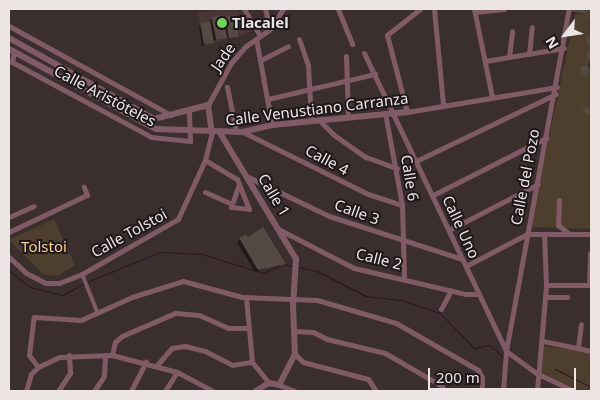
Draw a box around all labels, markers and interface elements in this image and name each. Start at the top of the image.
north arrow [540,10,590,60]
place label: Tlacalel [232,14,289,32]
marker: Tlacalel [216,17,228,29]
text: N [541,33,563,53]
street label: Jade [207,39,239,75]
street label: Calle Aristóteles [51,62,159,130]
street label: Calle Venustiano Carranza [225,89,409,129]
street label: Calle del Pozo [507,127,543,227]
street label: Calle 4 [302,141,352,179]
street label: Calle 6 [397,154,423,202]
street label: Calle 1 [254,170,294,220]
street label: Calle Uno [439,193,483,261]
street label: Calle 3 [332,196,382,228]
street label: Calle Tolstoi [88,205,170,261]
park label: Tolstoi [21,238,67,256]
street label: Calle 2 [354,245,404,273]
scale bar [430,358,578,390]
text: 200 m [436,367,480,387]

